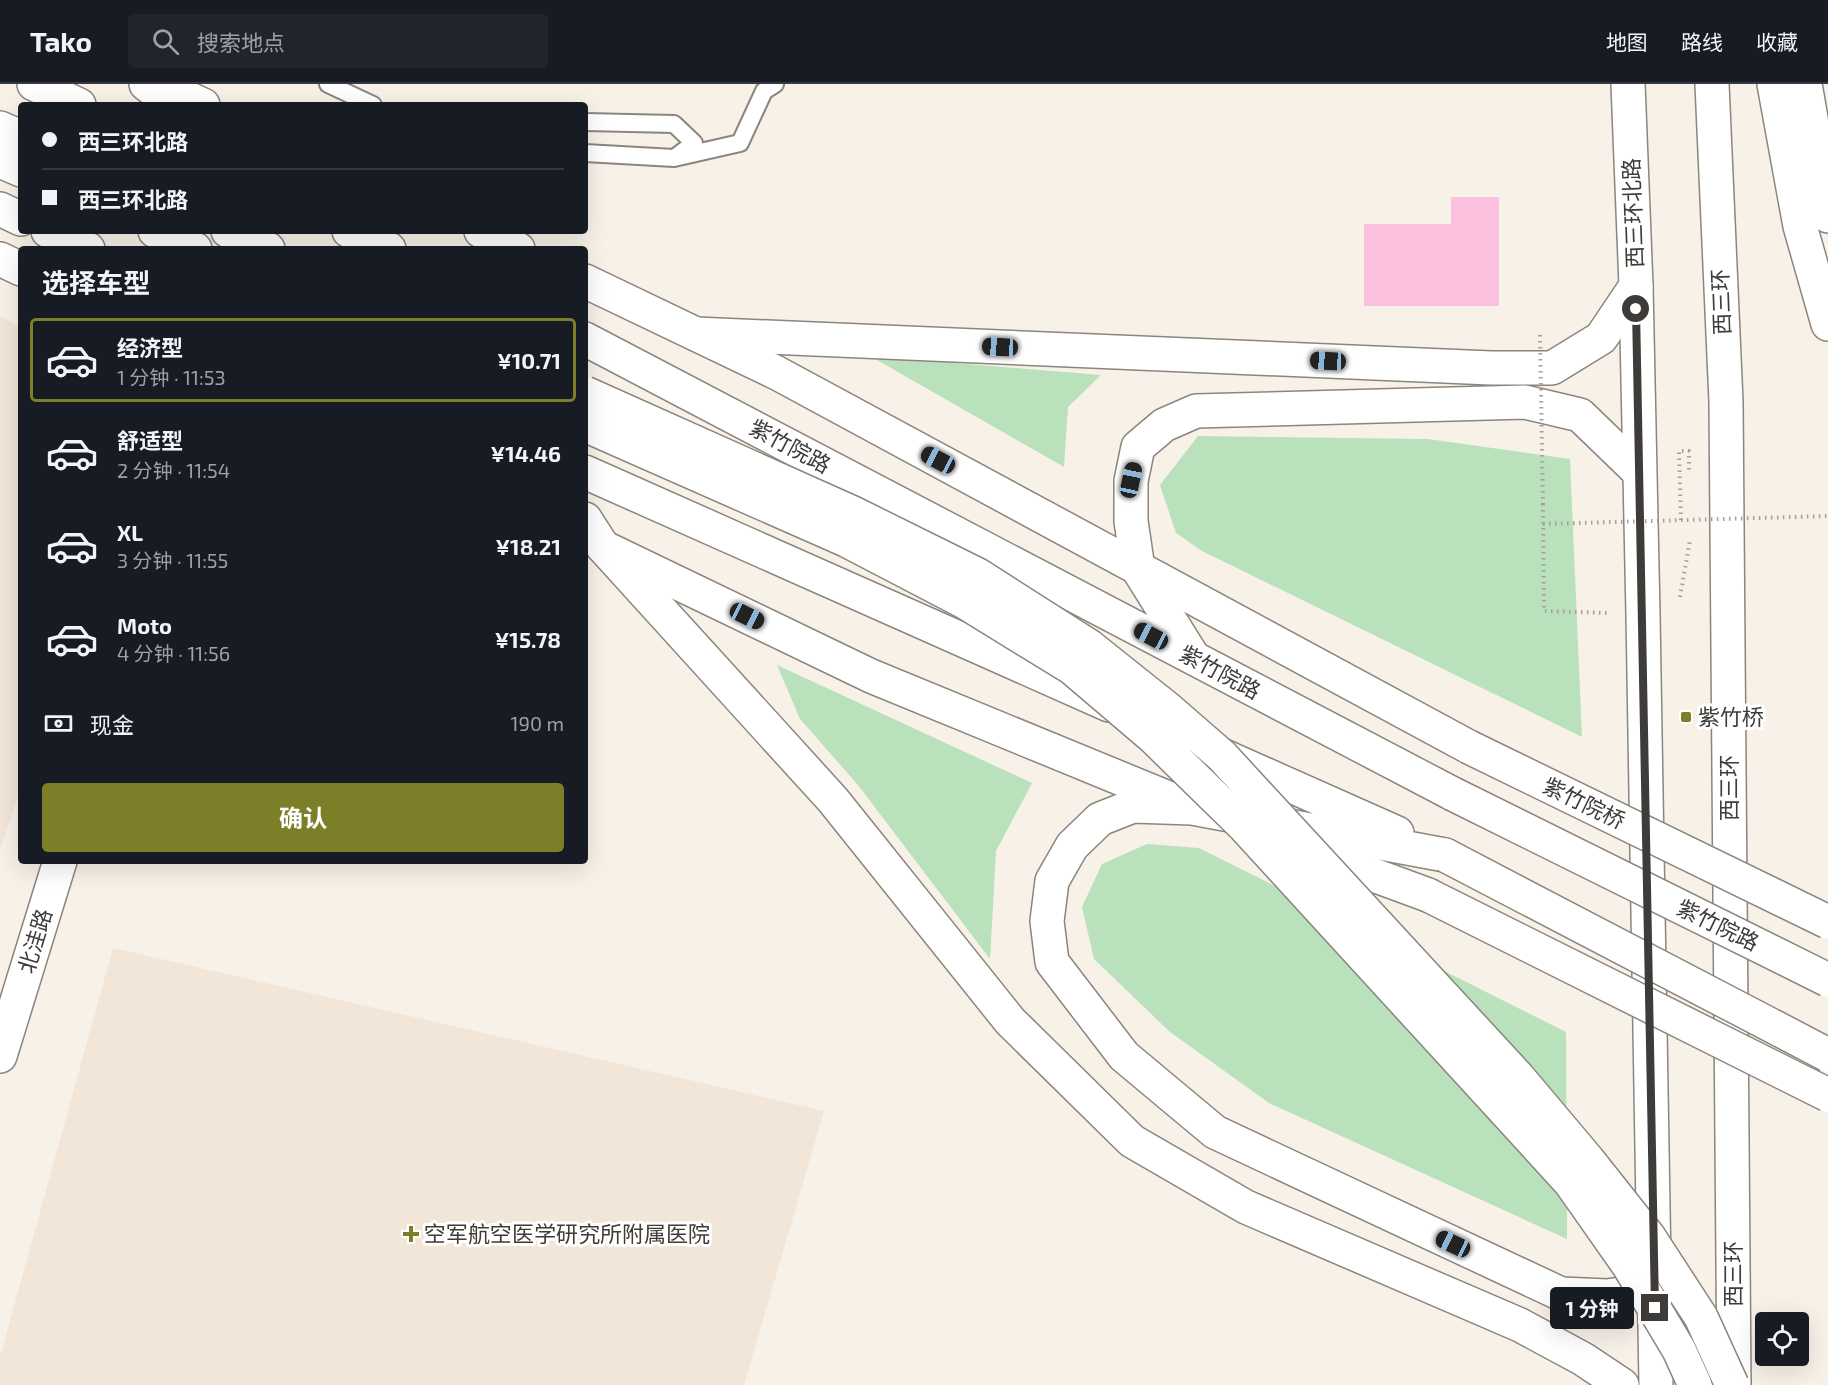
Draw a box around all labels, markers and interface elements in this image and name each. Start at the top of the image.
search box [128,14,548,68]
text: Tako [30,24,92,58]
icon: search [149,25,182,58]
text: 搜索地点 [197,29,285,55]
text: 地图 [1606,29,1648,54]
text: 路线 [1681,29,1723,54]
text: 收藏 [1756,29,1798,54]
text: 西三环北路 [78,128,188,154]
street label: 西三环北路 [1617,158,1647,268]
text: 西三环北路 [78,186,188,212]
text: 选择车型 [42,266,150,298]
street label: 西三环 [1706,269,1734,335]
route start [1622,295,1649,322]
icon: car [45,333,99,387]
text: 经济型 [117,334,183,360]
car [982,337,1018,357]
text: ¥10.71 [497,347,561,373]
car [1310,351,1346,371]
text: 1 分钟 · 11:53 [117,365,226,389]
street label: 紫竹院路 [746,413,835,477]
icon: car [45,426,99,480]
text: 舒适型 [117,427,183,453]
text: ¥14.46 [491,440,561,466]
car [918,444,958,476]
text: 2 分钟 · 11:54 [117,458,230,482]
car [1118,461,1144,499]
icon: car [45,519,99,573]
text: XL [117,519,143,545]
text: ¥18.21 [496,533,561,559]
text: 3 分钟 · 11:55 [117,548,228,572]
car [727,600,767,632]
icon: car [45,612,99,666]
text: Moto [117,612,172,638]
car [1131,620,1171,652]
text: ¥15.78 [495,626,561,652]
street label: 紫竹院路 [1176,639,1265,703]
text: 4 分钟 · 11:56 [117,641,230,665]
place label: 紫竹桥 [1698,703,1764,729]
icon: cash [42,707,75,740]
marker: 紫竹桥 [1679,710,1693,724]
text: 现金 [90,711,134,737]
text: 190 m [511,711,564,735]
street label: 西三环 [1715,755,1741,821]
street label: 紫竹院桥 [1539,771,1630,833]
button: 确认 [42,783,564,852]
street label: 紫竹院路 [1673,893,1764,955]
street label: 北洼路 [12,905,56,976]
place label: 空军航空医学研究所附属医院 [424,1220,710,1246]
marker: 空军航空医学研究所附属医院 [402,1225,420,1243]
car [1433,1228,1473,1260]
street label: 西三环 [1719,1241,1745,1307]
callout: 1 分钟 [1550,1287,1634,1329]
route end [1641,1294,1668,1321]
text: 1 分钟 [1566,1296,1618,1320]
map controls [1755,1312,1809,1366]
button: locate [1755,1312,1809,1366]

